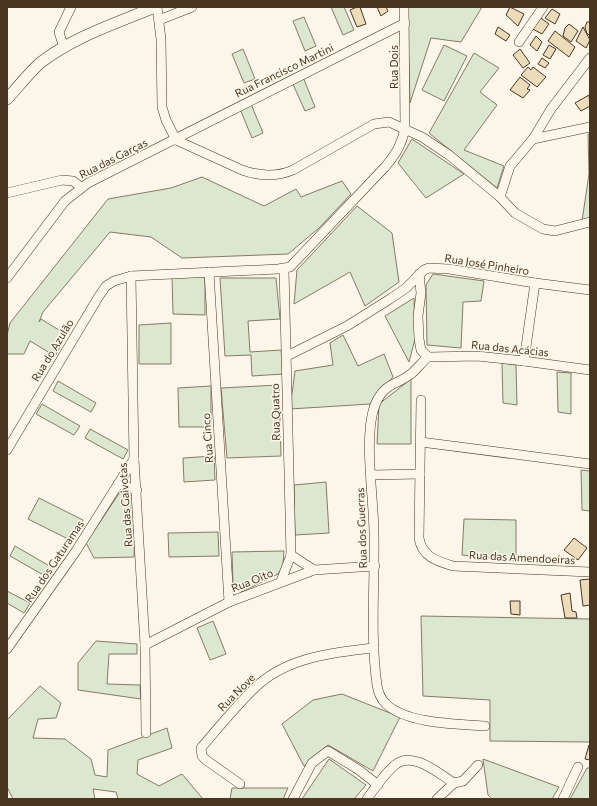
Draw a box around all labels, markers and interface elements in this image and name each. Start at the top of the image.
street label: Rua Francisco Martini [233,40,336,100]
street label: Rua Dois [387,45,400,89]
street label: Rua das Garças [77,135,149,181]
street label: Rua José Pinheiro [444,251,531,278]
street label: Rua do Azulão [28,316,76,384]
street label: Rua das Acácias [471,337,549,359]
street label: Rua Quatro [268,383,282,441]
street label: Rua Cinco [199,412,215,463]
street label: Rua das Gaivotas [116,462,134,548]
street label: Rua dos Guerras [353,487,369,569]
street label: Rua dos Gaturamas [22,518,86,604]
street label: Rua das Amendoeiras [469,548,575,566]
street label: Rua Oito [229,566,275,594]
street label: Rua Nove [215,671,257,713]

